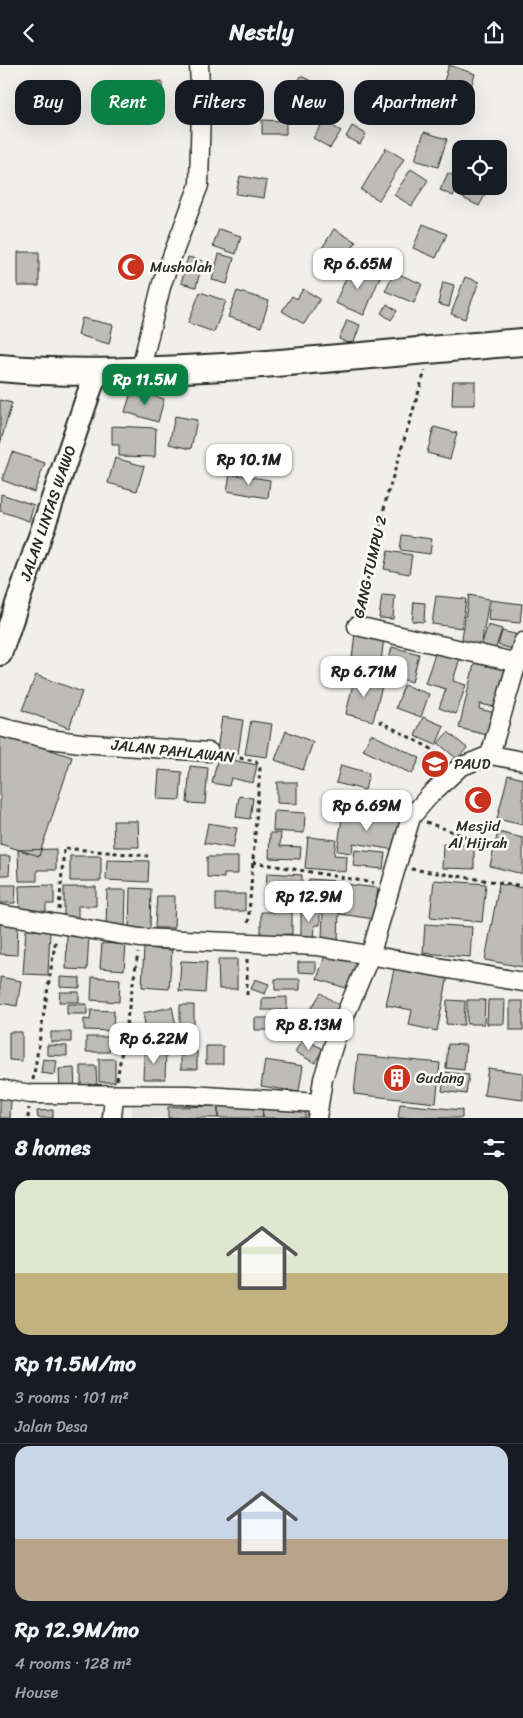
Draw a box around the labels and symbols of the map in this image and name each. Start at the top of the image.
pin: Rp 6.65M [306,247,410,290]
mosque icon: Musholah [116,252,146,282]
place label: Musholah [150,254,212,280]
pin: Rp 11.5M [93,363,197,406]
street label: JALAN LINTAS WAWO [12,442,83,585]
pin: Rp 10.1M [197,443,301,486]
street label: GANG TUMPU 2 [346,513,395,621]
pin: Rp 6.71M [312,655,416,698]
street label: JALAN PAHLAWAN [109,732,236,770]
school or university icon: PAUD [420,749,450,779]
place label: PAUD [454,751,490,777]
mosque icon: Mesjid Al Hijrah [463,785,493,815]
pin: Rp 6.69M [315,789,419,832]
place label: Mesjid Al Hijrah [447,813,508,856]
pin: Rp 12.9M [257,881,361,923]
pin: Rp 8.13M [257,1009,361,1051]
pin: Rp 6.22M [102,1023,206,1065]
building icon: Gudang [382,1063,412,1093]
place label: Gudang [416,1065,464,1091]

